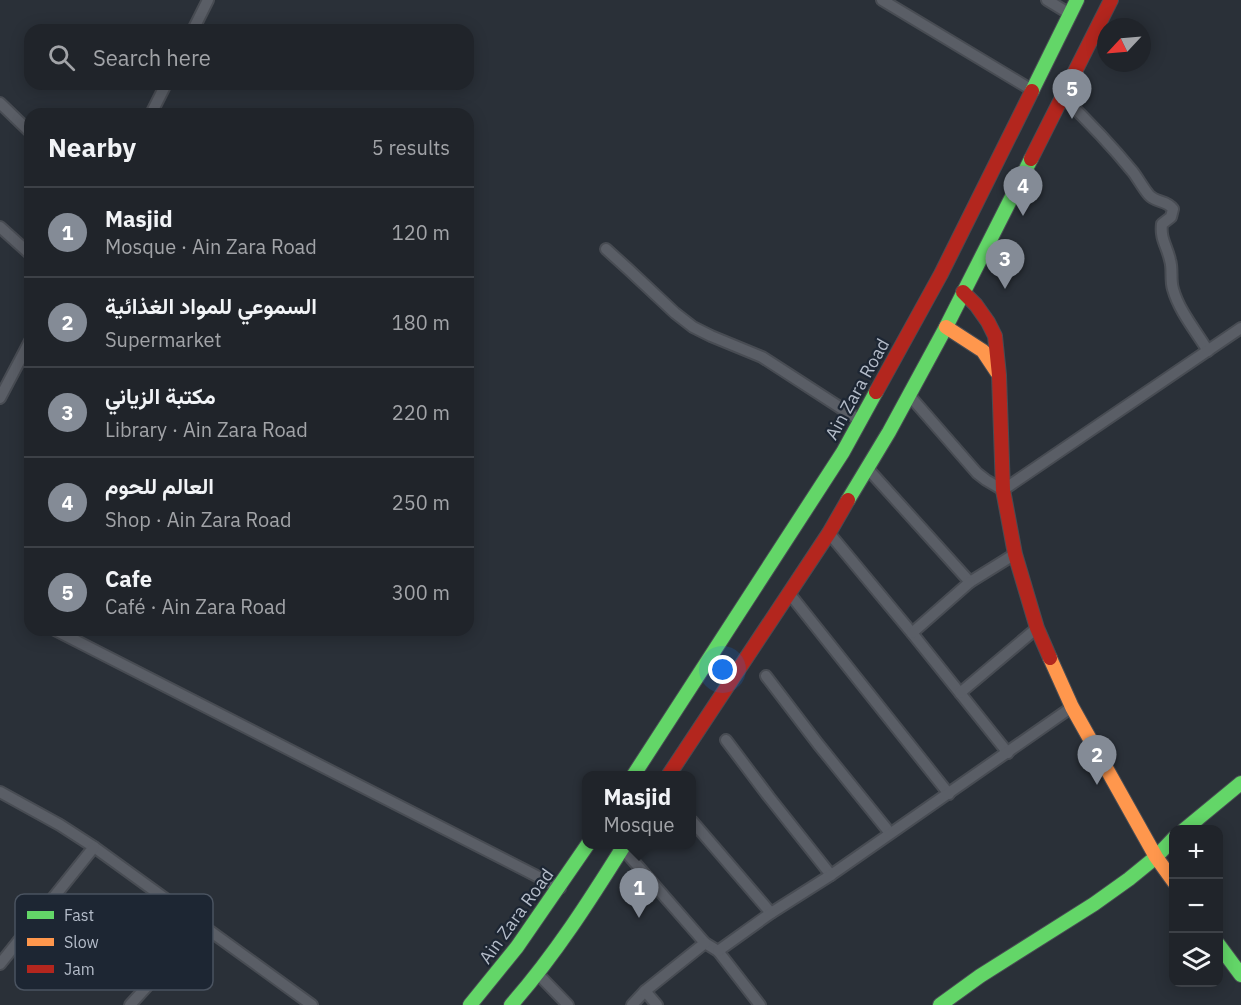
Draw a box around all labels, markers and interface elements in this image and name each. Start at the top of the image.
north arrow [1097,18,1151,72]
search box [24,24,474,90]
icon: search [45,41,78,74]
text: Search here [93,43,211,72]
pin: 5 [1052,70,1092,119]
text: Nearby [48,130,136,164]
text: 5 results [372,134,450,161]
pin: 4 [1004,166,1042,216]
text: Masjid [105,204,173,233]
text: 1 [62,219,74,246]
text: 120 m [392,219,450,246]
text: Mosque · Ain Zara Road [105,233,317,260]
pin: 3 [986,240,1024,289]
text: السموعي للمواد الغذائية [105,291,317,320]
text: 2 [62,309,74,336]
text: 180 m [392,309,450,336]
text: Supermarket [105,326,222,353]
street label: Ain Zara Road [820,334,894,444]
text: مكتبة الزياني [105,381,216,410]
text: 3 [62,399,74,426]
text: 220 m [392,399,450,426]
text: Library · Ain Zara Road [105,416,308,443]
text: العالم للحوم [105,471,214,500]
text: 4 [62,489,74,516]
text: 250 m [392,489,450,516]
text: Shop · Ain Zara Road [105,506,292,533]
text: Cafe [105,564,152,593]
text: 5 [62,579,74,606]
text: 300 m [392,579,450,606]
text: Café · Ain Zara Road [105,593,286,620]
your location [708,655,737,684]
pin: 2 [1078,736,1116,785]
popup [582,771,696,849]
text: Masjid [603,782,671,811]
text: Mosque [603,811,675,838]
map controls [1169,825,1223,987]
button: + [1169,825,1223,879]
street label: Ain Zara Road [474,864,558,968]
pin: 1 [620,868,658,918]
button: − [1169,879,1223,933]
legend [15,894,213,990]
text: Fast [64,905,94,925]
text: Slow [64,932,99,952]
button: layers [1169,933,1223,987]
text: Jam [64,959,95,979]

